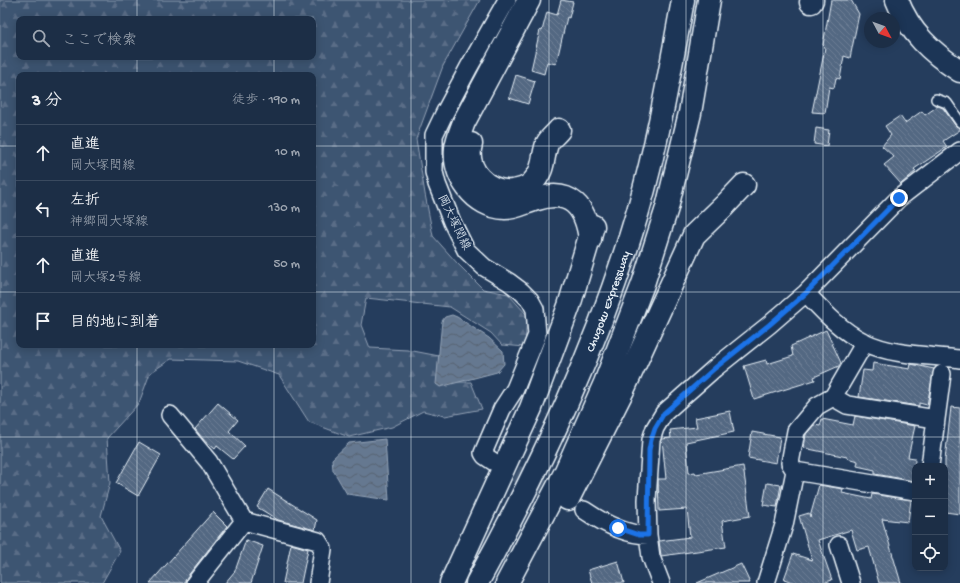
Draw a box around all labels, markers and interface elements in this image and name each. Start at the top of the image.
north arrow [864,12,900,48]
search box [16,16,316,60]
icon: search [30,27,52,49]
text: ここで検索 [62,32,137,50]
text: 3 分 [32,92,62,112]
text: 徒歩 · 190 m [232,93,300,108]
text: 直進 [70,136,100,154]
icon: ahead [32,142,54,164]
text: 10 m [275,145,300,160]
text: 岡大塚閏線 [70,159,135,174]
route end [890,189,908,207]
text: 左折 [70,192,100,210]
street label: 岡大塚閏線 [434,192,474,253]
icon: left [32,198,54,220]
text: 130 m [268,201,300,216]
text: 神郷岡大塚線 [70,215,148,230]
text: 直進 [70,248,100,266]
street label: Chugoku Expressway [584,249,634,354]
icon: ahead [32,254,54,276]
text: 50 m [273,257,300,272]
text: 岡大塚2号線 [70,271,141,286]
icon: arrive [32,310,54,332]
text: 目的地に到着 [70,314,160,332]
map controls [912,463,948,571]
button: + [912,463,948,499]
button: − [912,499,948,535]
route start [609,519,627,537]
button: locate [912,535,948,571]

